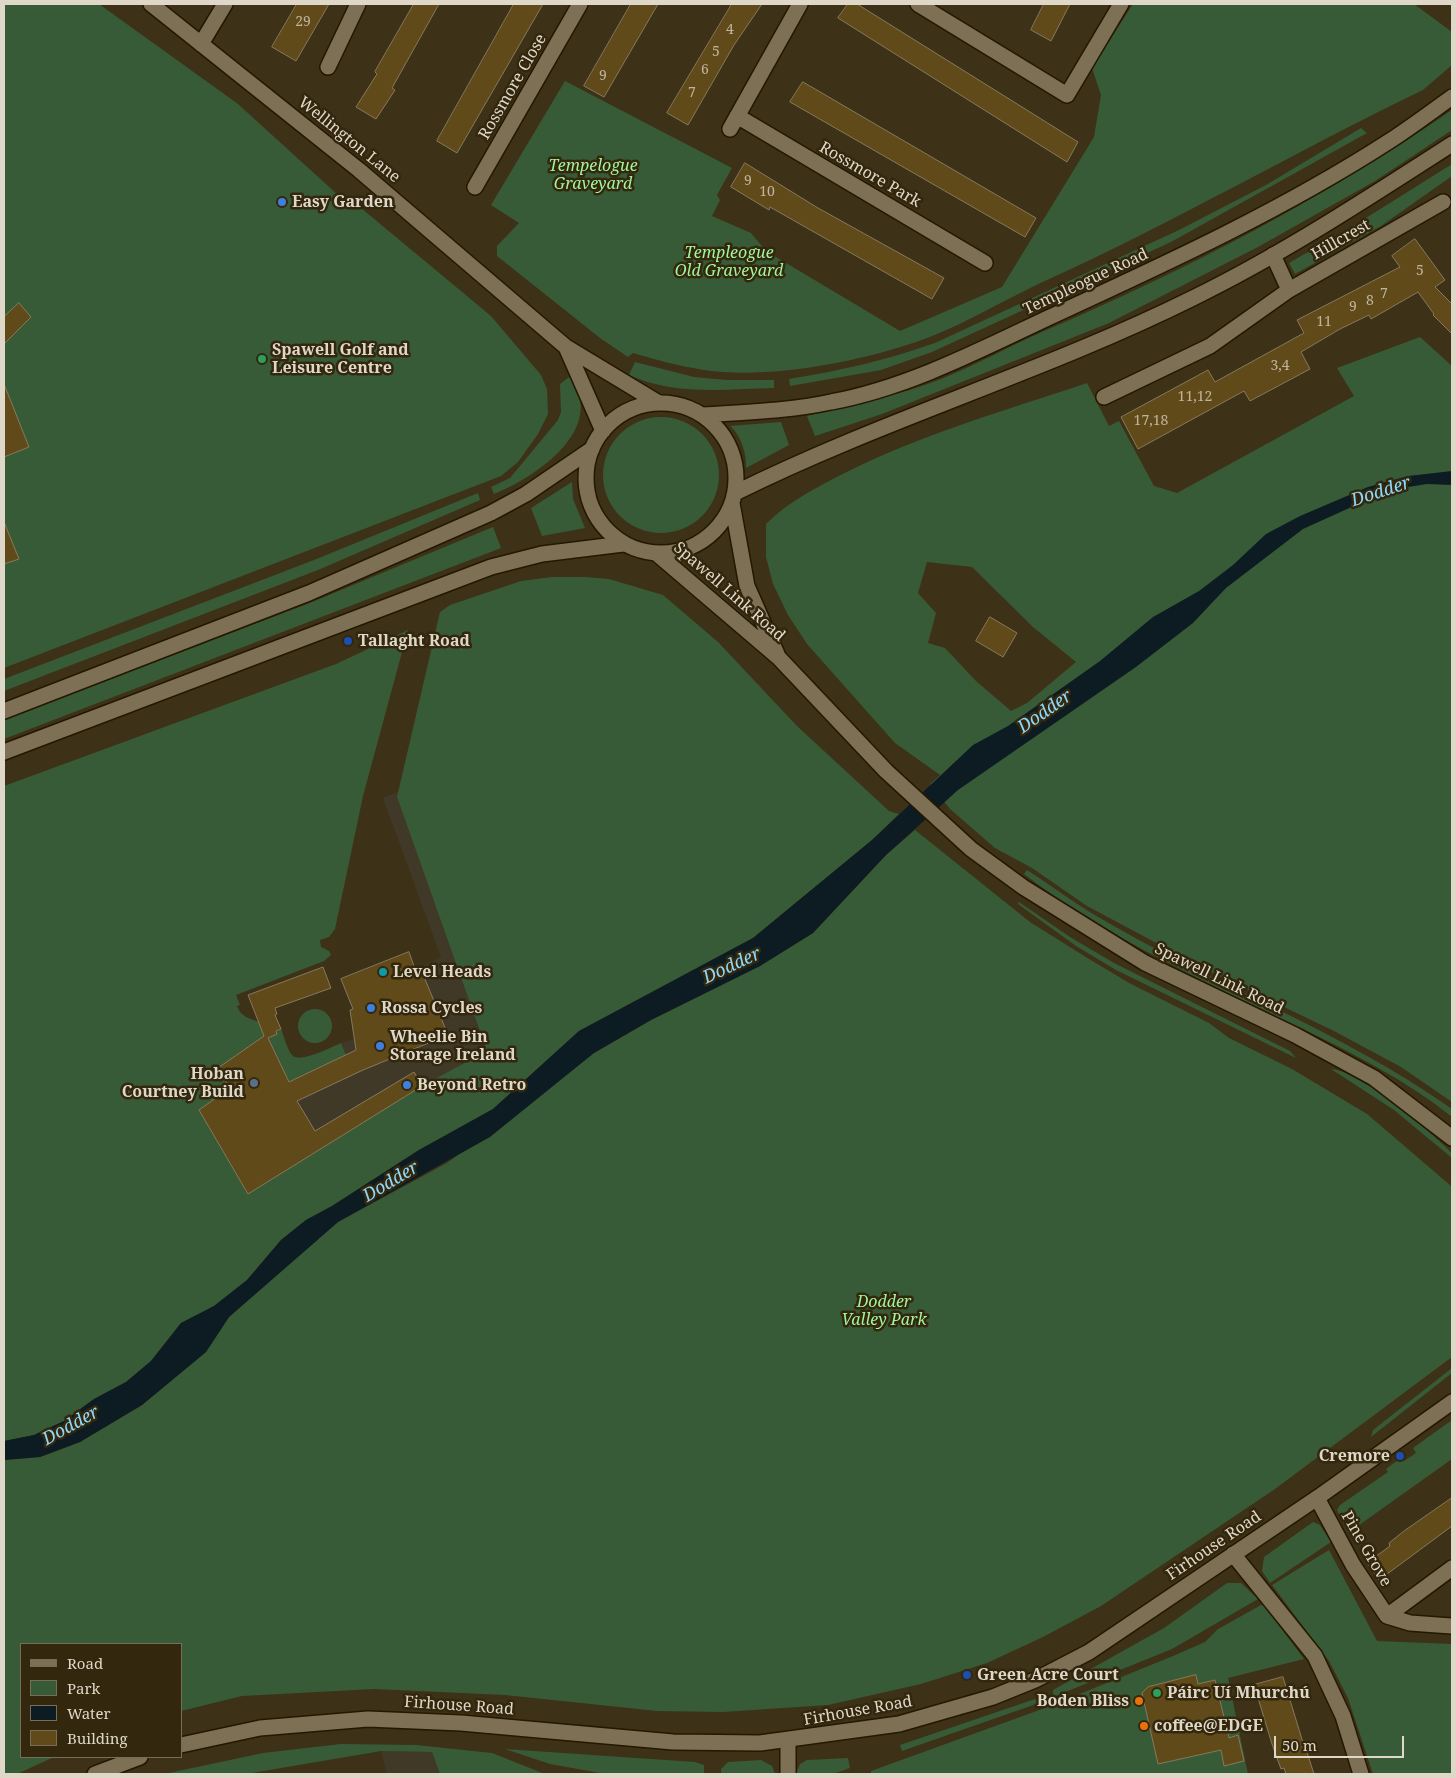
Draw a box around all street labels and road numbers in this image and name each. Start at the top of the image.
street label: Rossmore Close [475,31,551,143]
street label: Wellington Lane [294,93,404,187]
street label: Rossmore Park [816,138,924,212]
street label: Hillcrest [1308,216,1374,264]
street label: Templeogue Road [1021,245,1151,319]
street label: Spawell Link Road [669,538,789,646]
street label: Spawell Link Road [1151,939,1287,1019]
street label: Firhouse Road [1163,1507,1265,1585]
street label: Pine Grove [1337,1508,1395,1590]
street label: Firhouse Road [802,1692,914,1730]
street label: Firhouse Road [403,1693,515,1719]

